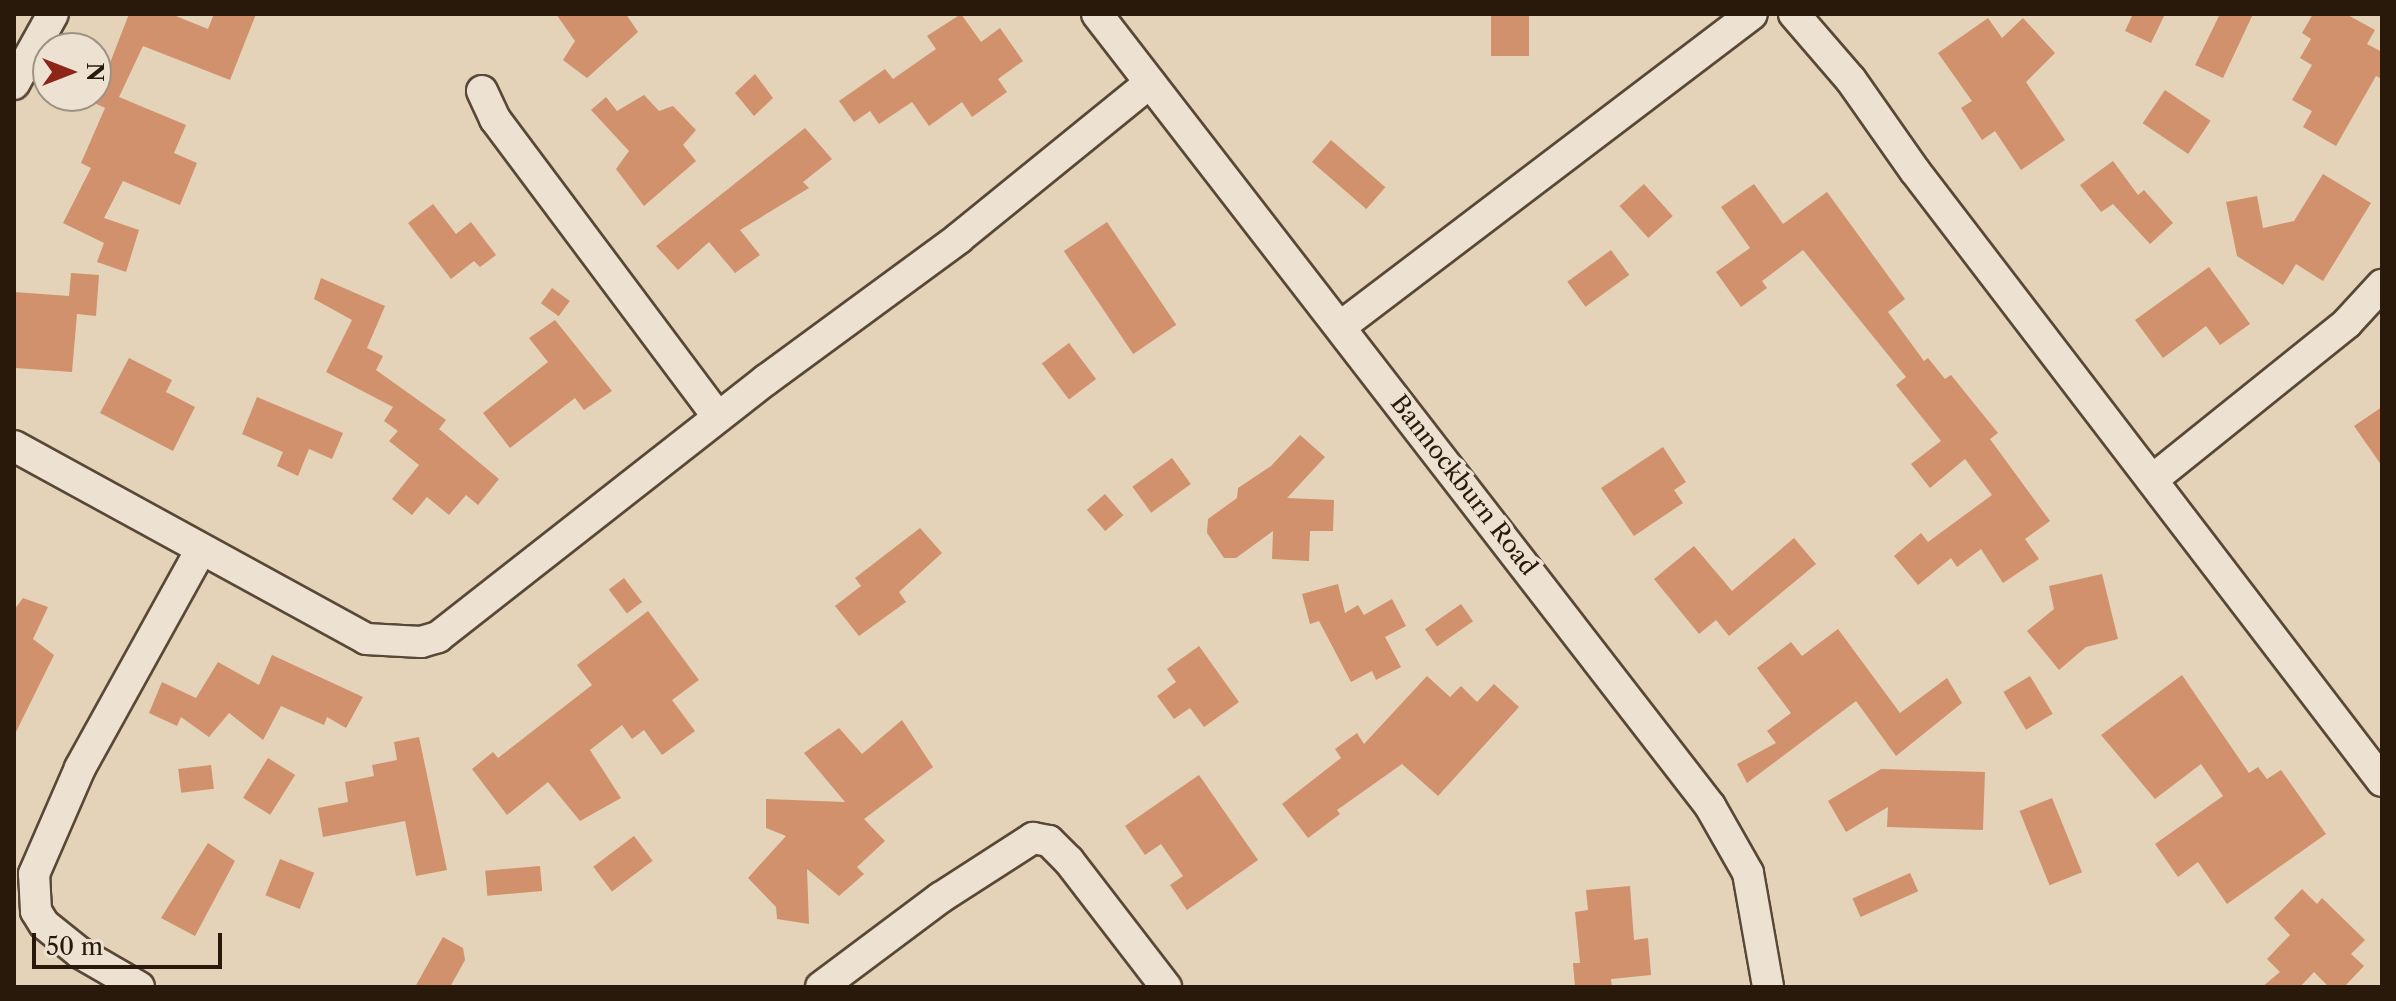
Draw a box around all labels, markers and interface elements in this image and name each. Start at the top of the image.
north arrow [32,32,112,112]
text: N [81,62,108,82]
street label: Bannockburn Road [1385,389,1543,581]
scale bar [36,917,226,967]
text: 50 m [46,932,103,961]

